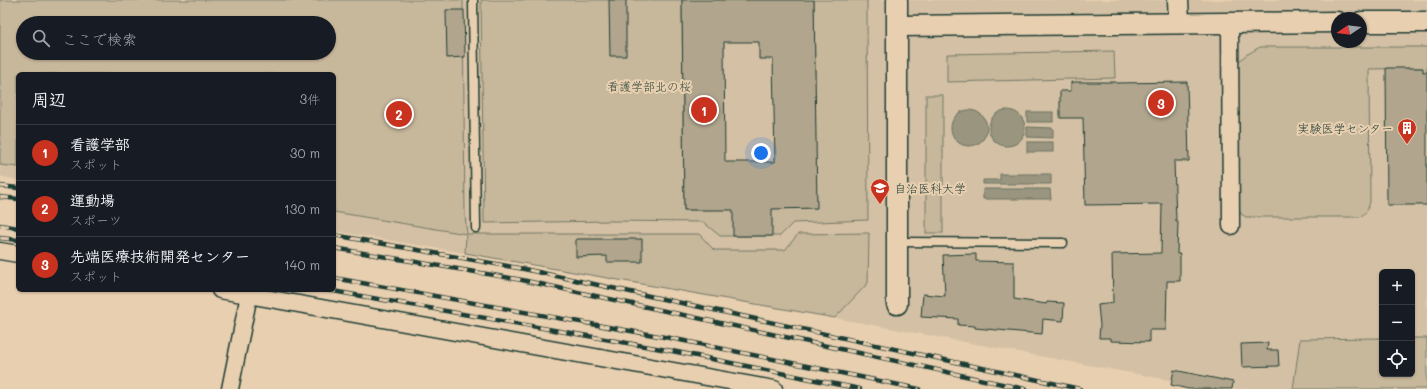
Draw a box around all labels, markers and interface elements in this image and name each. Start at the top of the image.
north arrow [1331,12,1367,48]
search box [16,16,336,60]
icon: search [30,27,52,49]
text: ここで検索 [62,29,137,49]
park label: 看護学部北の桜 [607,78,691,94]
text: 周辺 [32,88,66,110]
pin: 3 [1148,88,1174,118]
text: 3件 [299,90,320,107]
pin: 1 [691,95,717,125]
pin: 2 [386,99,412,129]
building icon: 実験医学センター [1396,117,1418,145]
place label: 実験医学センター [1297,120,1393,136]
text: 看護学部 [70,134,130,154]
your location [751,143,771,163]
text: 1 [42,144,48,161]
text: 30 m [290,144,320,161]
text: スポット [70,155,122,172]
school or university icon: 自治医科大学 [869,177,891,205]
place label: 自治医科大学 [894,180,966,196]
text: 運動場 [70,190,115,210]
text: 2 [41,200,49,217]
text: 130 m [284,200,320,217]
text: スポーツ [70,211,122,228]
text: 先端医療技術開発センター [70,246,250,266]
text: 3 [41,256,49,273]
text: 140 m [284,256,320,273]
text: スポット [70,267,122,284]
map controls [1379,269,1415,377]
button: + [1379,269,1415,305]
button: − [1379,305,1415,341]
button: locate [1379,341,1415,377]

